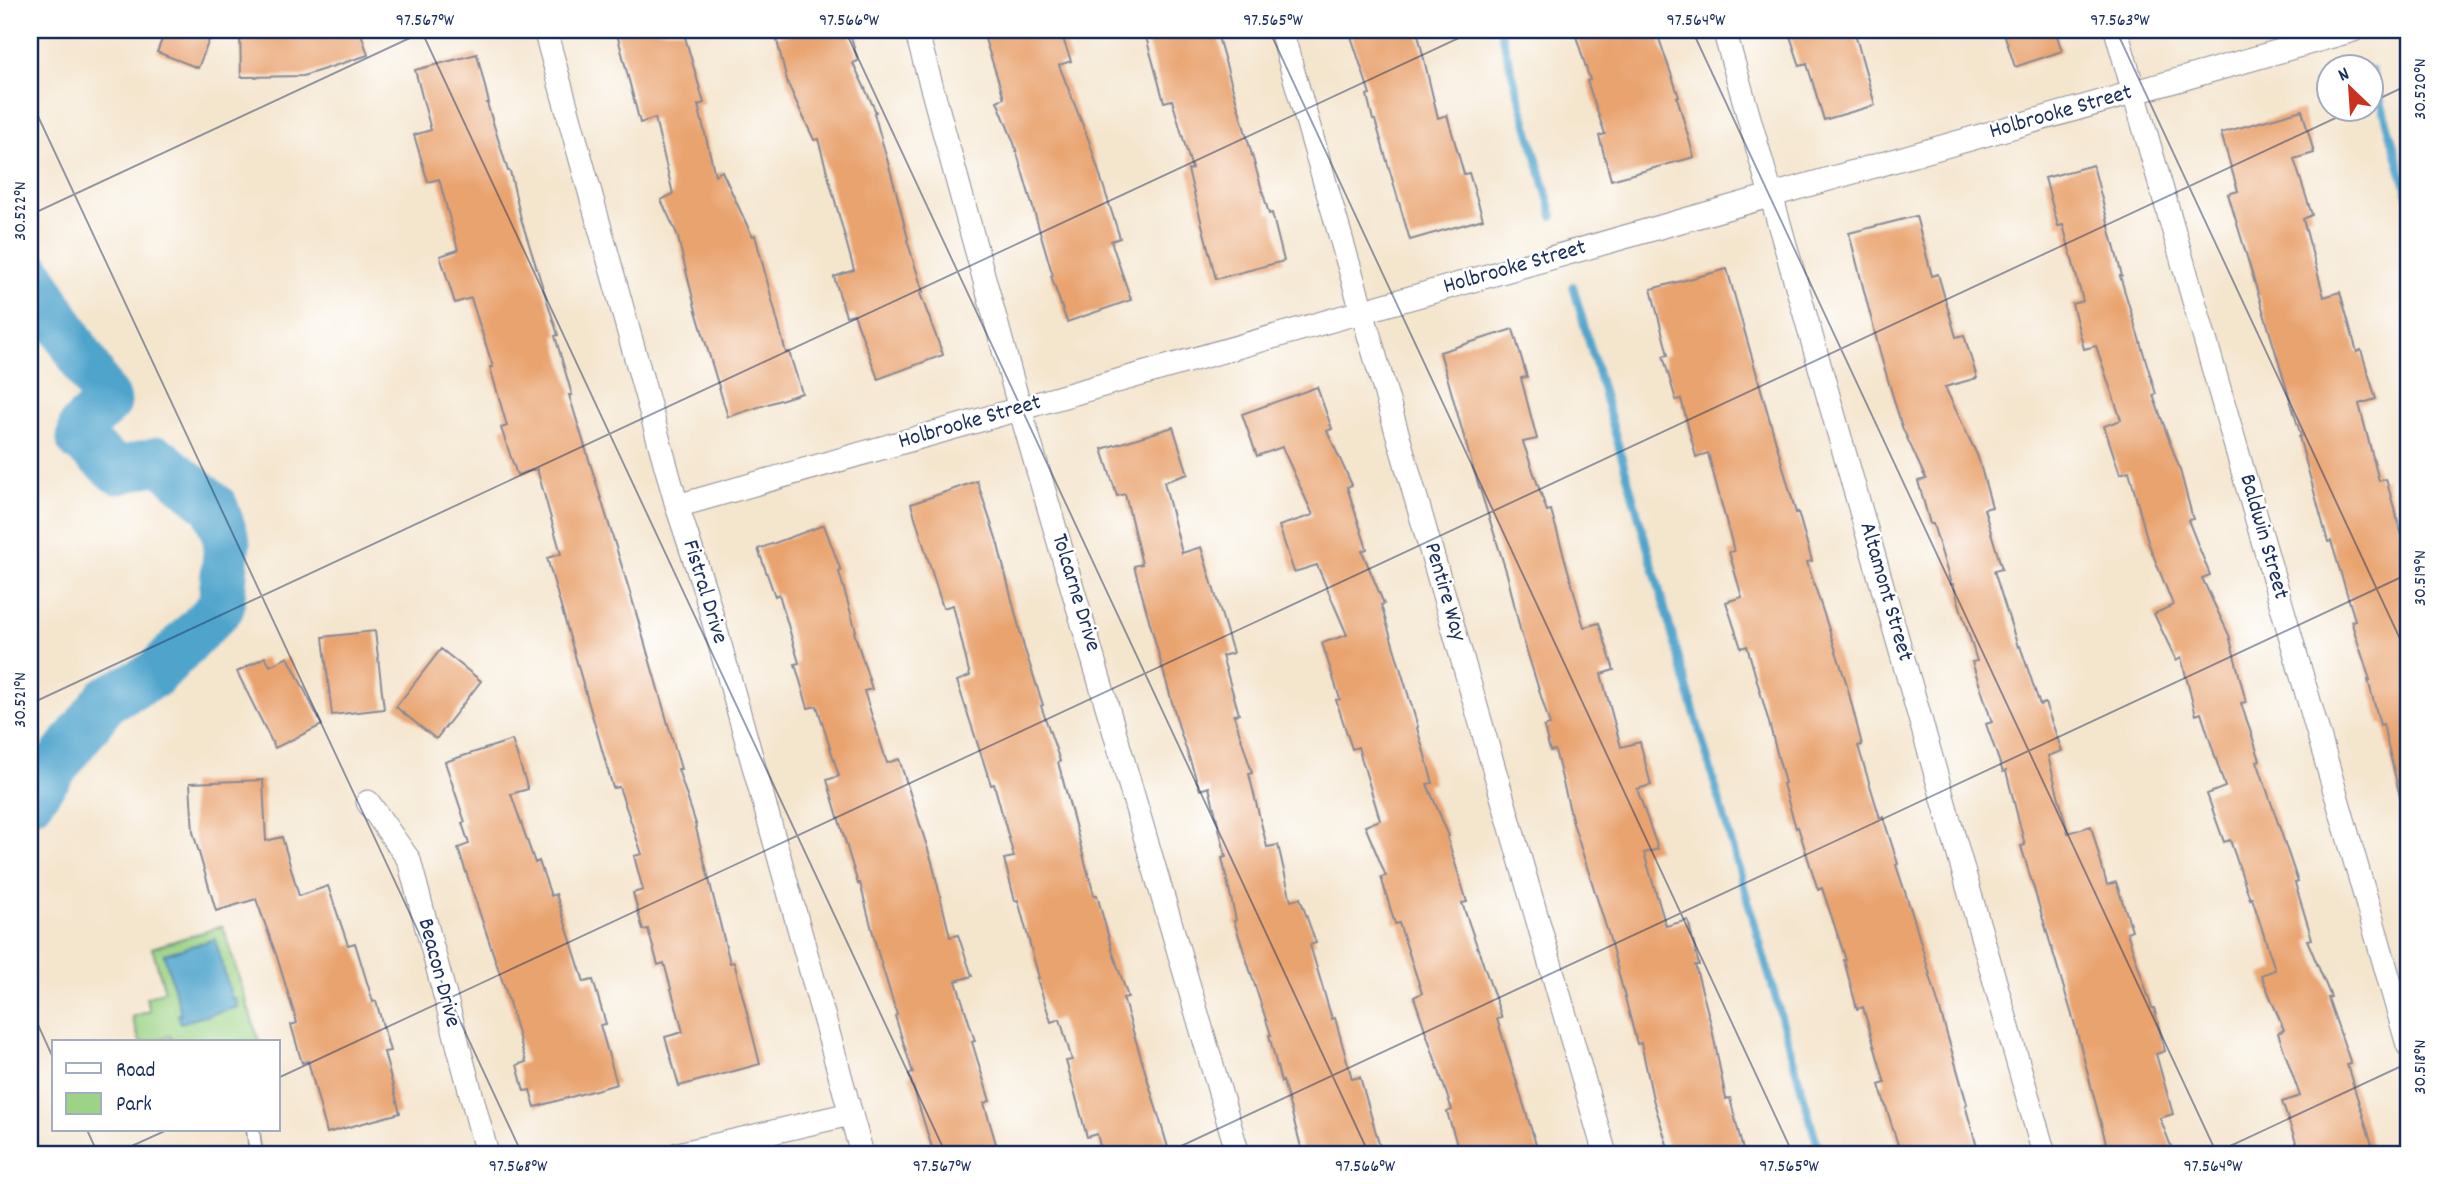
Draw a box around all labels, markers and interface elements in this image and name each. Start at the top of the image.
text: 97.567°W [396,9,455,34]
text: 97.566°W [819,9,880,34]
text: 97.565°W [1243,9,1304,34]
text: 97.564°W [1667,9,1726,34]
text: 97.563°W [2090,9,2150,34]
north arrow [2316,52,2386,122]
text: 30.520°N [2409,58,2434,120]
text: N [2334,62,2354,90]
street label: Holbrooke Street [1986,77,2136,149]
text: 30.522°N [9,181,34,241]
street label: Holbrooke Street [1440,232,1590,304]
street label: Holbrooke Street [895,387,1045,459]
street label: Baldwin Street [2229,471,2297,603]
street label: Altamont Street [1849,518,1921,666]
street label: Tolcarne Drive [1041,530,1109,656]
street label: Fistral Drive [673,536,735,648]
street label: Pentire Way [1414,539,1474,646]
text: 30.519°N [2409,550,2434,606]
text: 30.521°N [9,672,34,728]
street label: Beacon Drive [408,915,468,1031]
legend [52,1040,280,1132]
text: 30.518°N [2409,1040,2434,1094]
text: Road [116,1057,155,1087]
text: Park [116,1091,152,1121]
text: 97.568°W [489,1155,548,1180]
text: 97.567°W [913,1155,972,1180]
text: 97.566°W [1335,1155,1396,1180]
text: 97.565°W [1759,1155,1820,1180]
text: 97.564°W [2184,1155,2243,1180]

